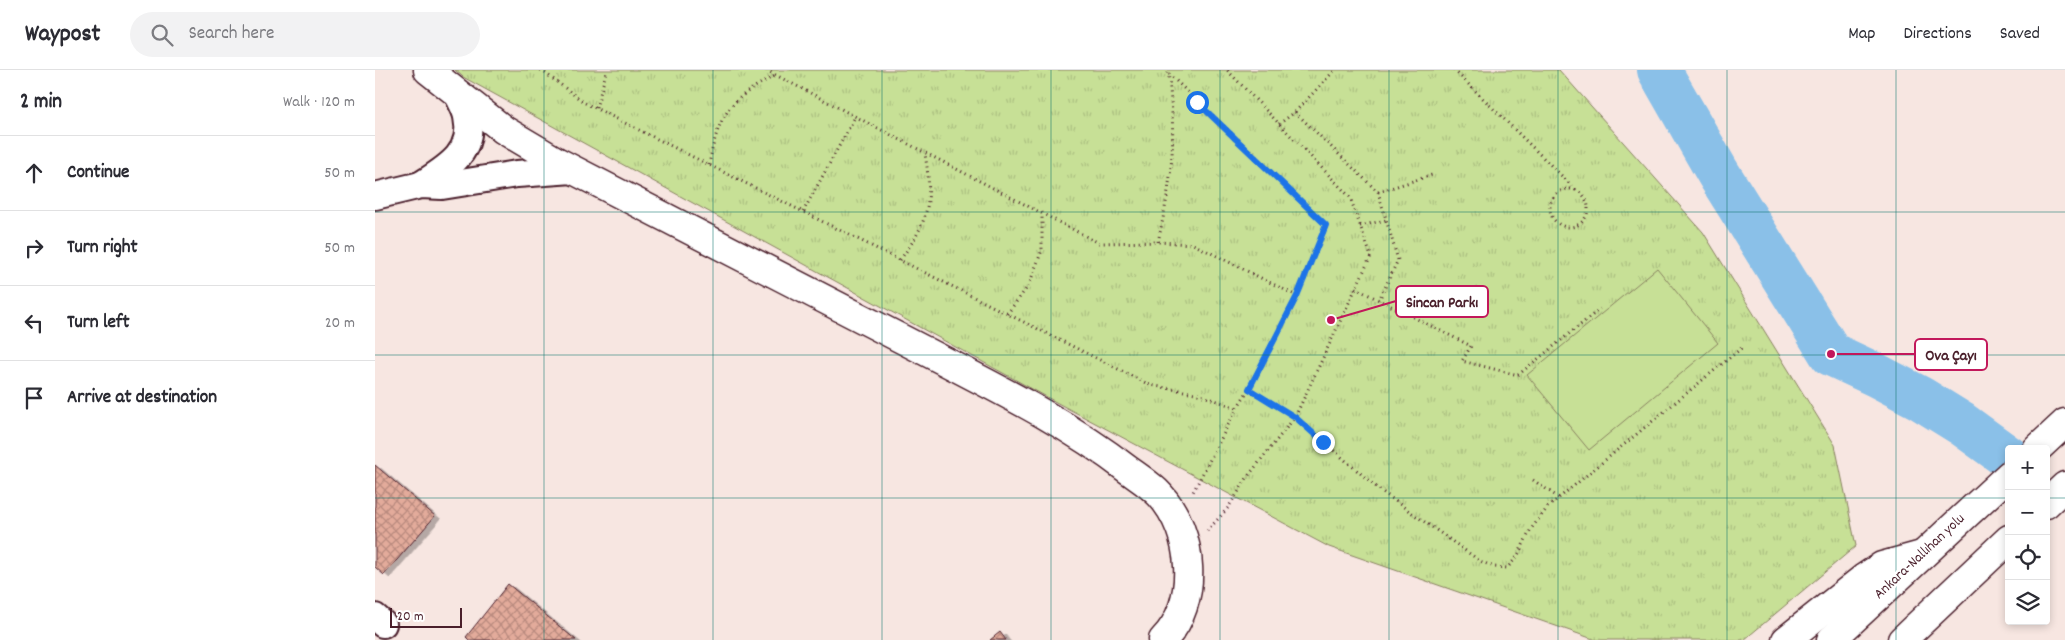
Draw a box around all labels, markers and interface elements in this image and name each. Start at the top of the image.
search box [130,12,480,57]
text: Waypost [25,18,100,52]
icon: search [148,21,176,49]
text: Search here [188,21,274,48]
text: Map [1848,22,1875,47]
text: Directions [1903,22,1972,47]
text: Saved [2000,22,2040,47]
text: 2 min [20,88,62,118]
text: Walk · 120 m [283,91,355,114]
route start [1186,91,1209,114]
icon: ahead [20,159,48,187]
text: Continue [67,160,129,187]
text: 50 m [324,162,355,185]
icon: right [20,234,48,262]
text: Turn right [67,235,138,262]
text: 50 m [324,237,355,260]
callout: Sincan Parkı [1396,286,1488,317]
text: Sincan Parkı [1406,292,1478,315]
icon: left [20,309,48,337]
text: Turn left [67,310,130,337]
text: 20 m [325,312,355,335]
callout: Ova Çayı [1915,339,1987,370]
text: Ova Çayı [1925,345,1977,368]
icon: arrive [20,384,48,412]
text: Arrive at destination [67,385,217,412]
route end [1312,431,1335,454]
map controls [2005,445,2050,625]
button: + [2005,445,2050,490]
button: − [2005,490,2050,535]
street label: Ankara-Nallıhan yolu [1870,509,1970,605]
button: locate [2005,535,2050,580]
button: layers [2005,580,2050,625]
scale bar [390,605,463,628]
text: 20 m [397,607,424,627]

